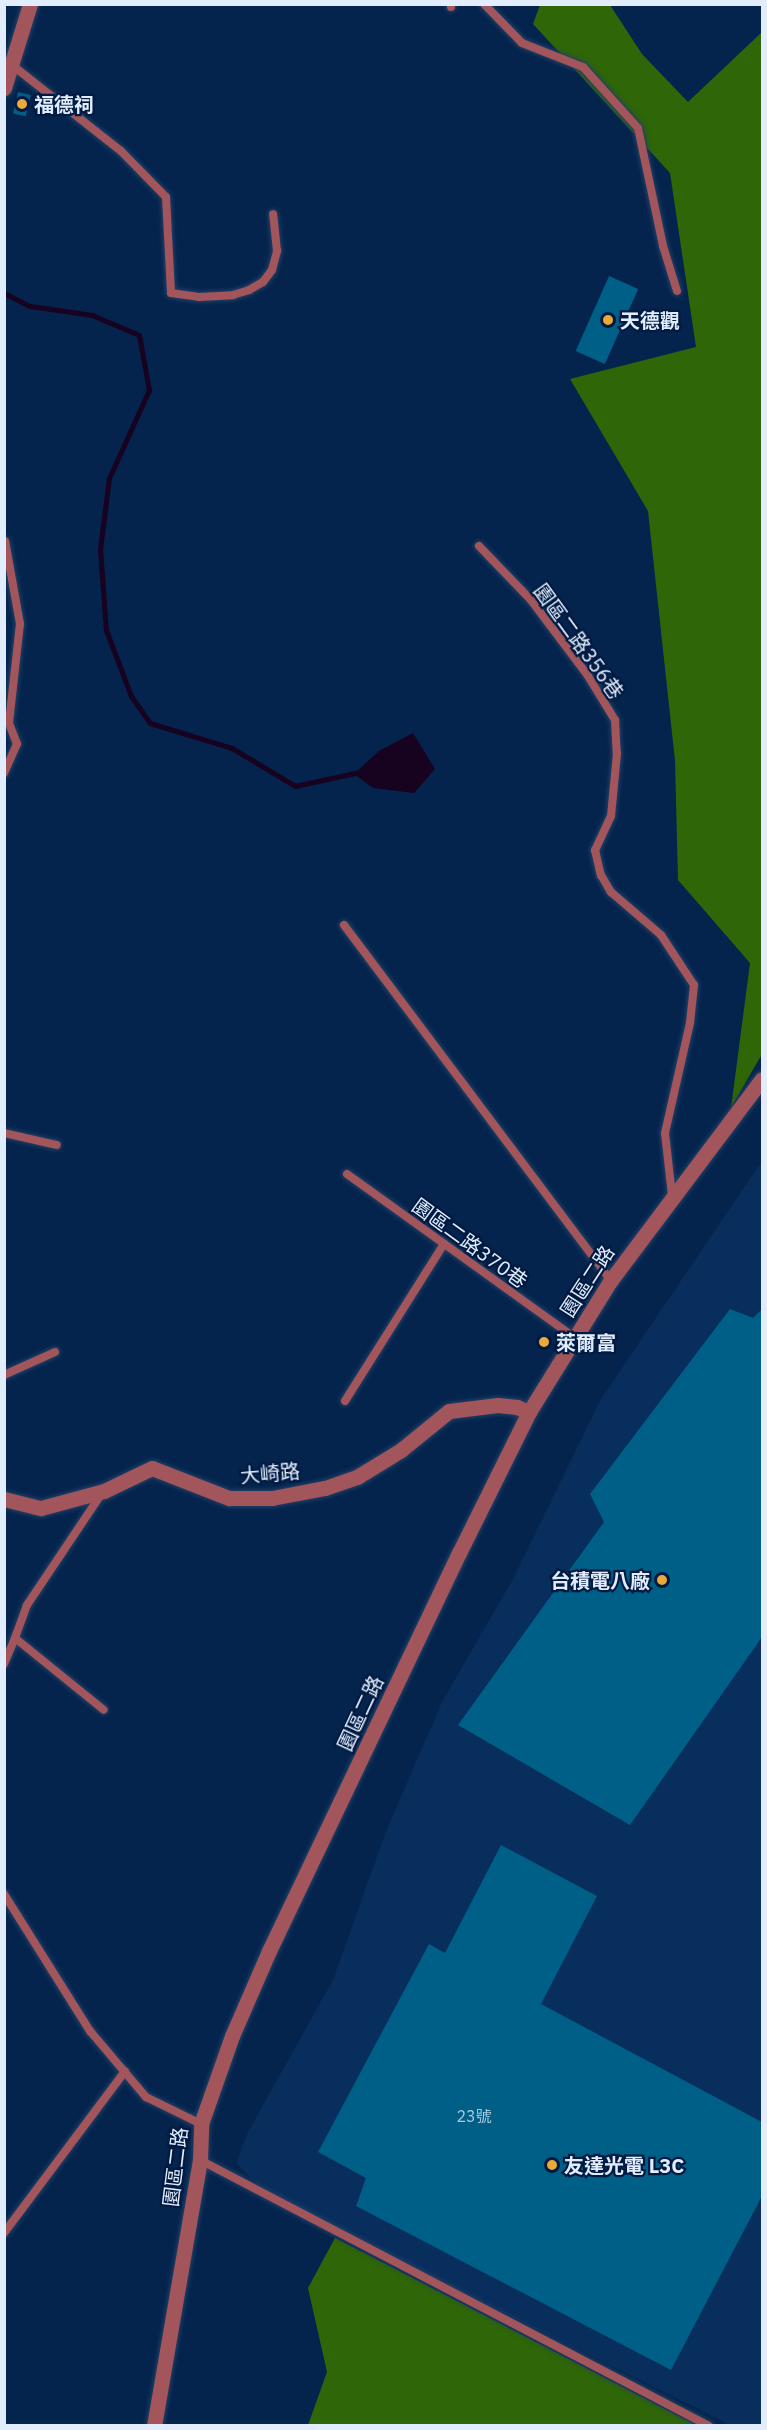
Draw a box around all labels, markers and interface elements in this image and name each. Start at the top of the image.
place label: 福德祠 [34,92,94,116]
marker: 福德祠 [15,97,29,111]
place label: 天德觀 [620,308,680,332]
marker: 天德觀 [601,313,615,327]
street label: 園區二路356巷 [529,579,629,703]
street label: 園區二路370巷 [408,1193,532,1293]
street label: 園區二路 [555,1241,619,1321]
place label: 萊爾富 [556,1330,616,1354]
marker: 萊爾富 [537,1335,551,1349]
street label: 大崎路 [239,1458,301,1488]
place label: 台積電八廠 [550,1568,650,1592]
marker: 台積電八廠 [655,1573,669,1587]
street label: 園區二路 [332,1672,388,1754]
house number: 23號 [456,2106,492,2126]
street label: 園區二路 [158,2126,192,2208]
place label: 友達光電 L3C [564,2153,684,2177]
marker: 友達光電 L3C [545,2158,559,2172]

